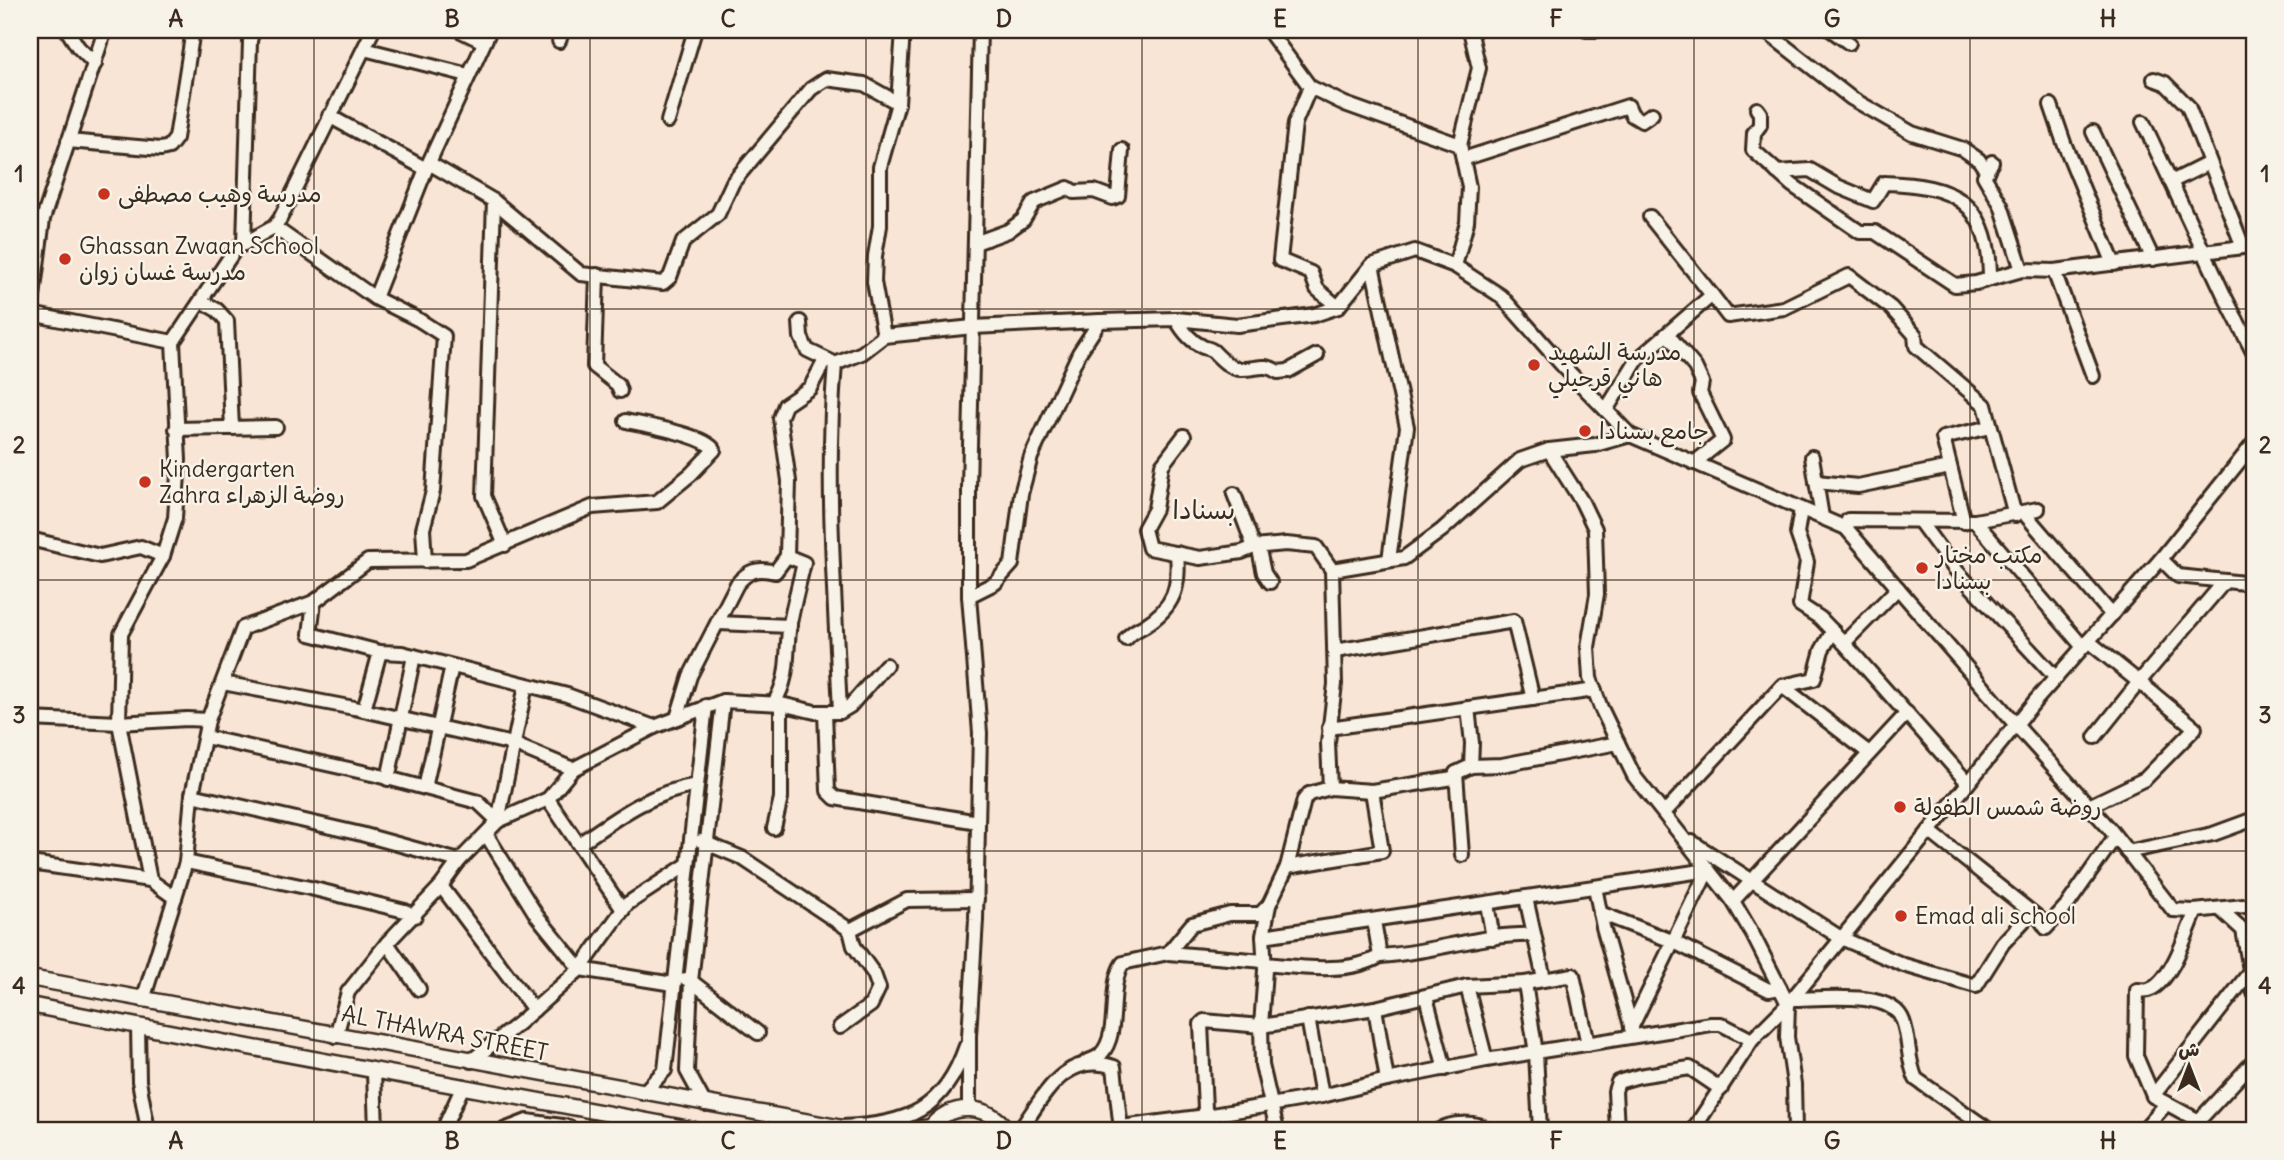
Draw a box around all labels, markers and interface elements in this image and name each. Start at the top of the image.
text: A [169,4,184,33]
text: B [444,4,460,33]
text: C [720,4,736,33]
text: D [996,4,1012,33]
text: E [1273,4,1287,33]
text: F [1549,4,1563,33]
text: G [1824,4,1840,33]
text: H [2100,4,2116,33]
text: 1 [14,159,24,188]
text: 1 [2260,159,2270,188]
place label: مدرسة وهيب مصطفى [118,179,322,209]
marker: مدرسة وهيب مصطفى [96,186,112,202]
place label: Ghassan Zwaan School مدرسة غسان زوان [79,231,319,286]
marker: Ghassan Zwaan School مدرسة غسان زوان [57,251,73,267]
place label: مدرسة الشهيد هاني قرحيلي [1548,337,1681,399]
marker: مدرسة الشهيد هاني قرحيلي [1526,357,1542,373]
place label: جامع بسنادا [1599,416,1709,448]
marker: جامع بسنادا [1577,423,1593,439]
text: 2 [13,430,26,459]
text: 2 [2259,430,2272,459]
place label: Kindergarten Zahra روضة الزهراء [159,454,345,509]
marker: Kindergarten Zahra روضة الزهراء [137,474,153,490]
district label: بسنادا [1173,493,1235,526]
place label: مكتب مختار بسنادا [1934,540,2042,595]
marker: مكتب مختار بسنادا [1914,560,1930,576]
text: 3 [12,700,26,729]
text: 3 [2258,700,2272,729]
place label: روضة شمس الطفولة [1914,792,2102,821]
marker: روضة شمس الطفولة [1892,799,1908,815]
place label: Emad ali school [1915,901,2076,930]
marker: Emad ali school [1893,908,1909,924]
text: 4 [12,971,26,1000]
text: 4 [2258,971,2272,1000]
street label: AL THAWRA STREET [339,998,551,1067]
north arrow [2154,1030,2224,1100]
text: ش [2179,1037,2200,1061]
text: A [169,1126,184,1155]
text: B [444,1126,460,1155]
text: C [720,1126,736,1155]
text: D [996,1126,1012,1155]
text: E [1273,1126,1287,1155]
text: F [1549,1126,1563,1155]
text: G [1824,1126,1840,1155]
text: H [2100,1126,2116,1155]

